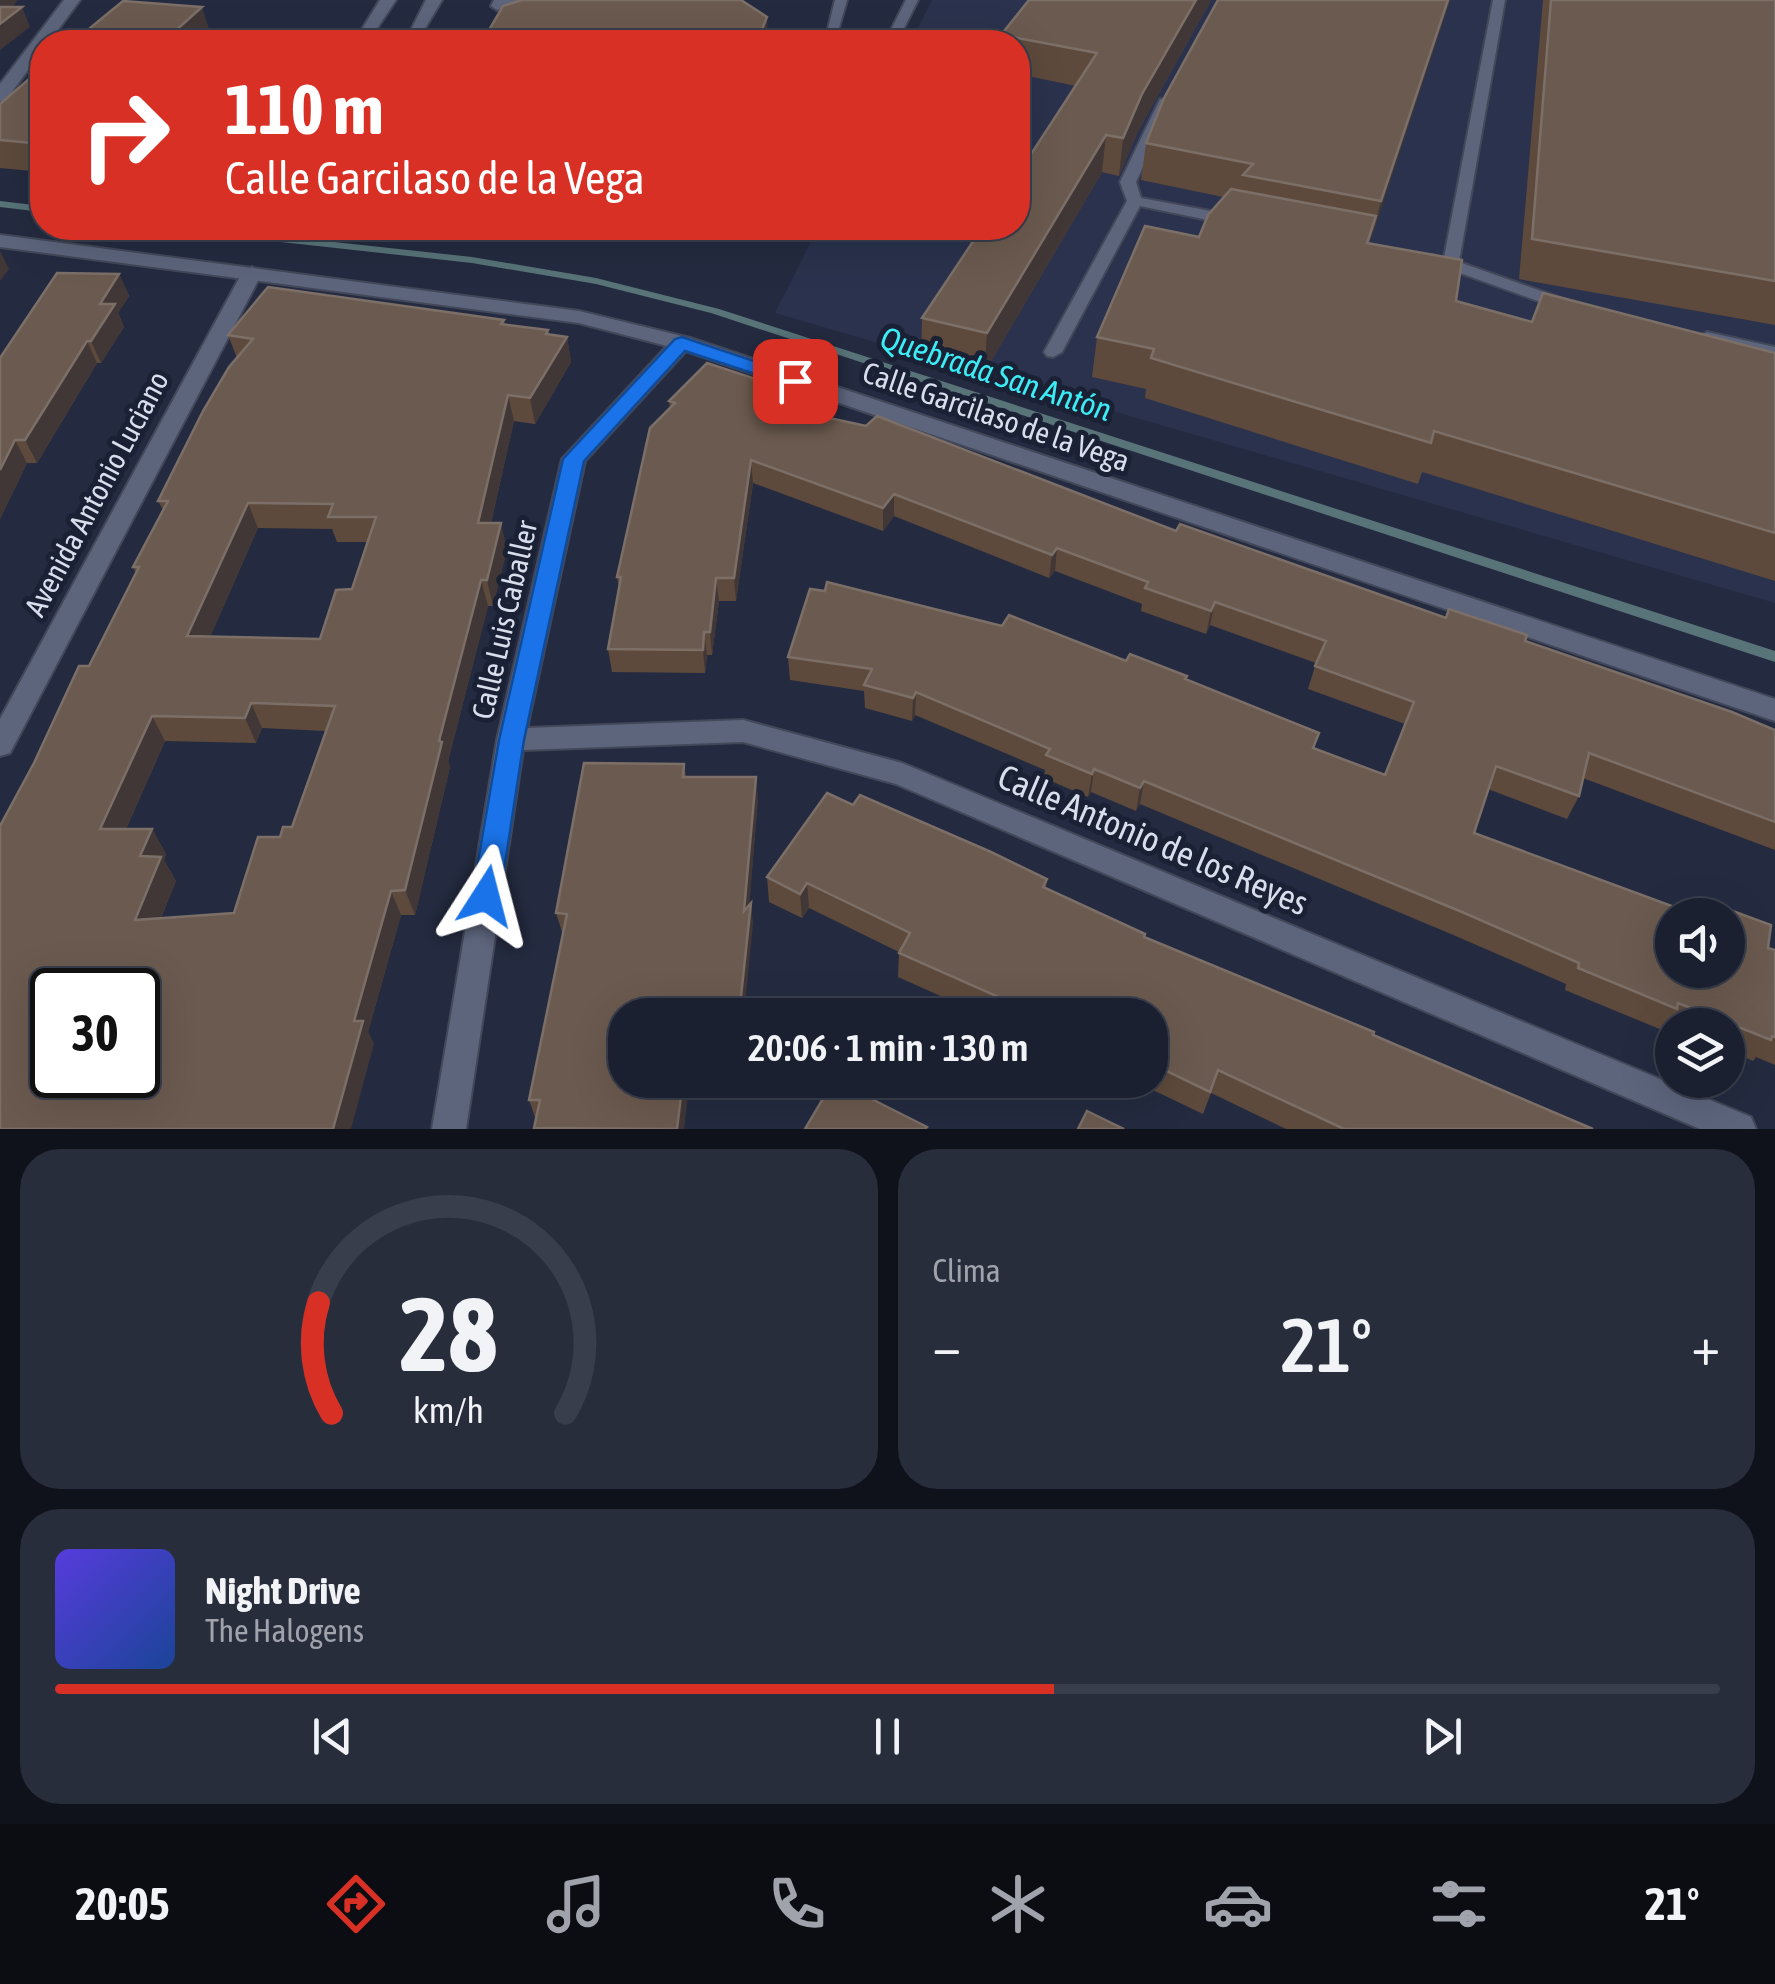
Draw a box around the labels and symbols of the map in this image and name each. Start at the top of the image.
water label: Quebrada San Antón [876,319,1116,428]
pin [753,339,838,424]
street label: Calle Garcilaso de la Vega [859,354,1134,478]
street label: Avenida Antonio Luciano [17,365,175,622]
street label: Calle Luis Caballer [465,516,544,722]
street label: Calle Antonio de los Reyes [992,756,1314,922]
position arrow [434,844,538,948]
speed limit sign: 30 [30,968,160,1098]

